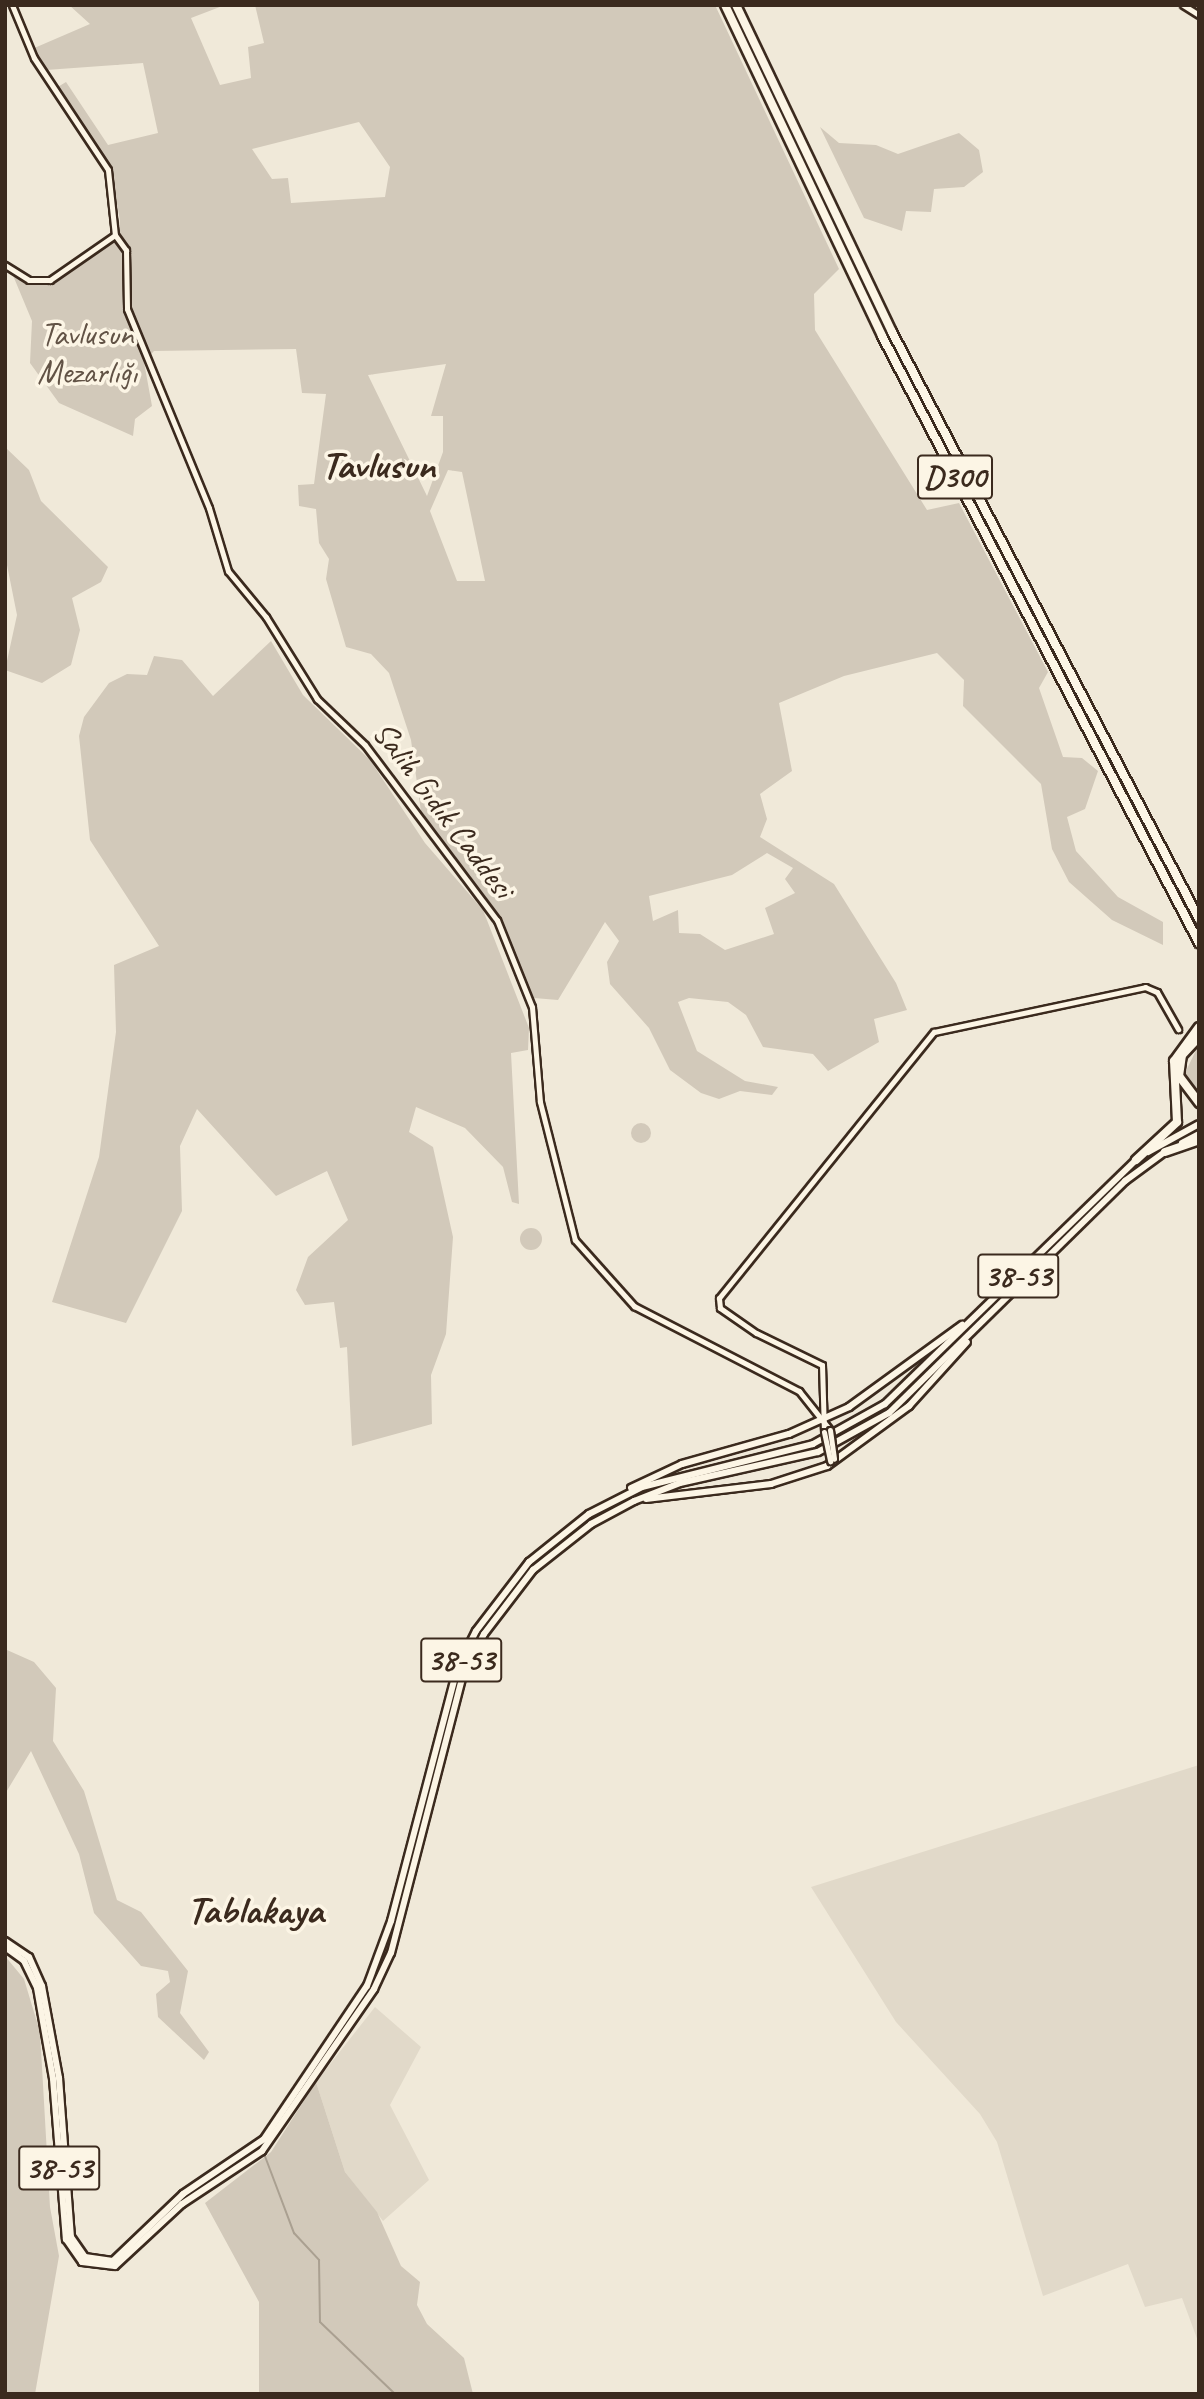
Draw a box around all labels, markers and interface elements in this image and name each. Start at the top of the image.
park label: Tavlusun Mezarlığı [37,315,137,393]
district label: Tavlusun [321,441,435,489]
road number: D300 [916,448,993,505]
street label: Salih Gıdık Caddesi [364,714,522,906]
road number: 38-53 [976,1247,1060,1304]
road number: 38-53 [419,1632,503,1688]
district label: Tablakaya [187,1886,323,1934]
road number: 38-53 [17,2140,101,2196]

